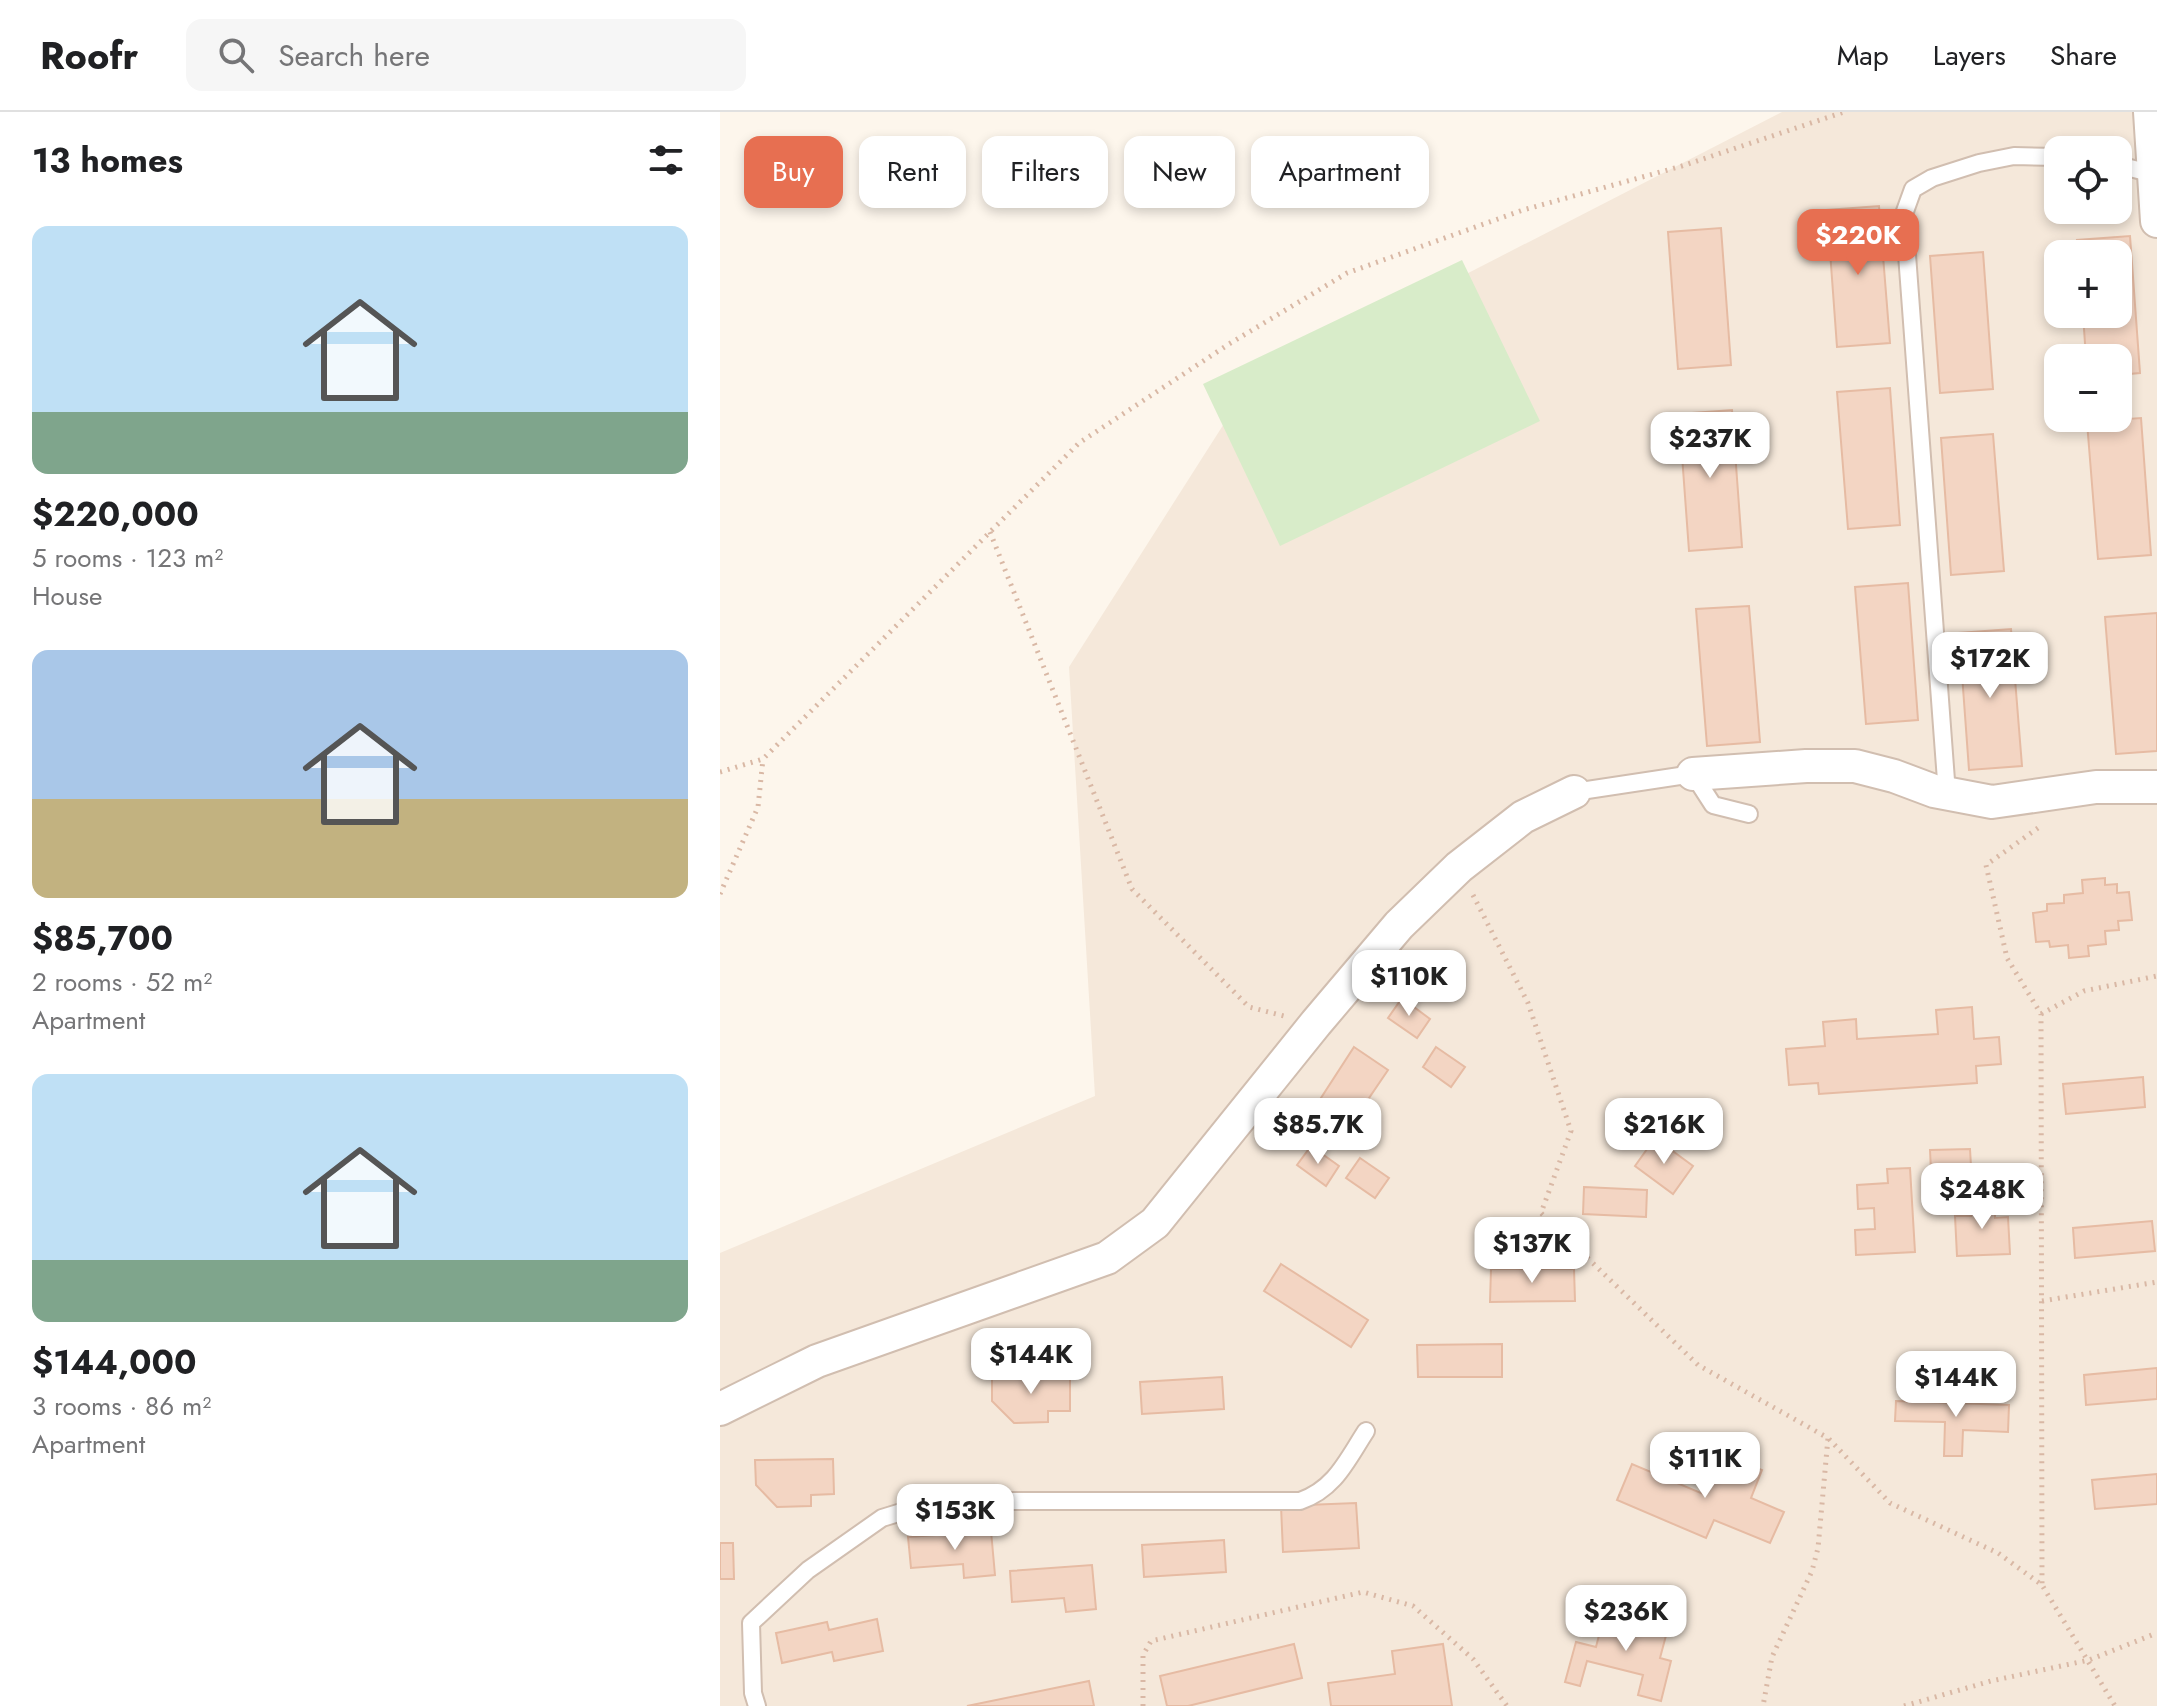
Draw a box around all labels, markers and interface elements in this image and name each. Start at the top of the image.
search box [186,19,746,91]
text: Roofr [40,28,138,83]
icon: search [214,33,258,77]
text: Search here [278,34,430,77]
text: Map [1837,35,1889,76]
text: Layers [1933,35,2006,76]
text: Share [2050,35,2117,76]
text: 13 homes [32,136,183,185]
chip: Buy [744,136,843,208]
chip: Rent [859,136,966,208]
chip: Filters [982,136,1108,208]
chip: New [1124,136,1235,208]
chip: Apartment [1251,136,1429,208]
map controls [2044,136,2132,432]
button: locate [2044,136,2132,224]
icon: filters [644,138,688,182]
pin: $220K [1802,209,1914,277]
text: $220K [1815,216,1901,254]
button: + [2044,240,2132,328]
icon: home [288,278,432,422]
button: − [2044,344,2132,432]
pin: $237K [1654,412,1766,480]
text: $237K [1669,419,1751,457]
text: $220,000 [32,490,199,539]
text: 5 rooms · 123 m² [32,539,223,577]
text: House [32,577,102,615]
pin: $172K [1934,632,2046,700]
text: $172K [1950,639,2030,677]
icon: home [288,702,432,846]
text: $85,700 [32,914,173,963]
pin: $110K [1353,950,1465,1018]
text: $110K [1370,957,1448,995]
text: 2 rooms · 52 m² [32,963,212,1001]
text: Apartment [32,1001,145,1039]
pin: $85.7K [1253,1098,1383,1166]
pin: $216K [1608,1098,1720,1166]
text: $85.7K [1272,1105,1364,1143]
text: $216K [1623,1105,1705,1143]
icon: home [288,1126,432,1270]
pin: $248K [1926,1163,2038,1231]
text: $248K [1939,1170,2025,1208]
pin: $137K [1476,1217,1588,1285]
text: $137K [1492,1224,1572,1262]
pin: $144K [975,1328,1087,1396]
text: $144K [989,1335,1073,1373]
text: $144,000 [32,1338,196,1387]
pin: $144K [1900,1351,2012,1419]
text: $144K [1914,1358,1998,1396]
text: 3 rooms · 86 m² [32,1387,211,1425]
text: Apartment [32,1425,145,1463]
pin: $111K [1649,1432,1761,1500]
text: $111K [1668,1439,1742,1477]
pin: $153K [899,1484,1011,1552]
text: $153K [915,1491,995,1529]
pin: $236K [1570,1585,1682,1653]
text: $236K [1584,1592,1668,1630]

